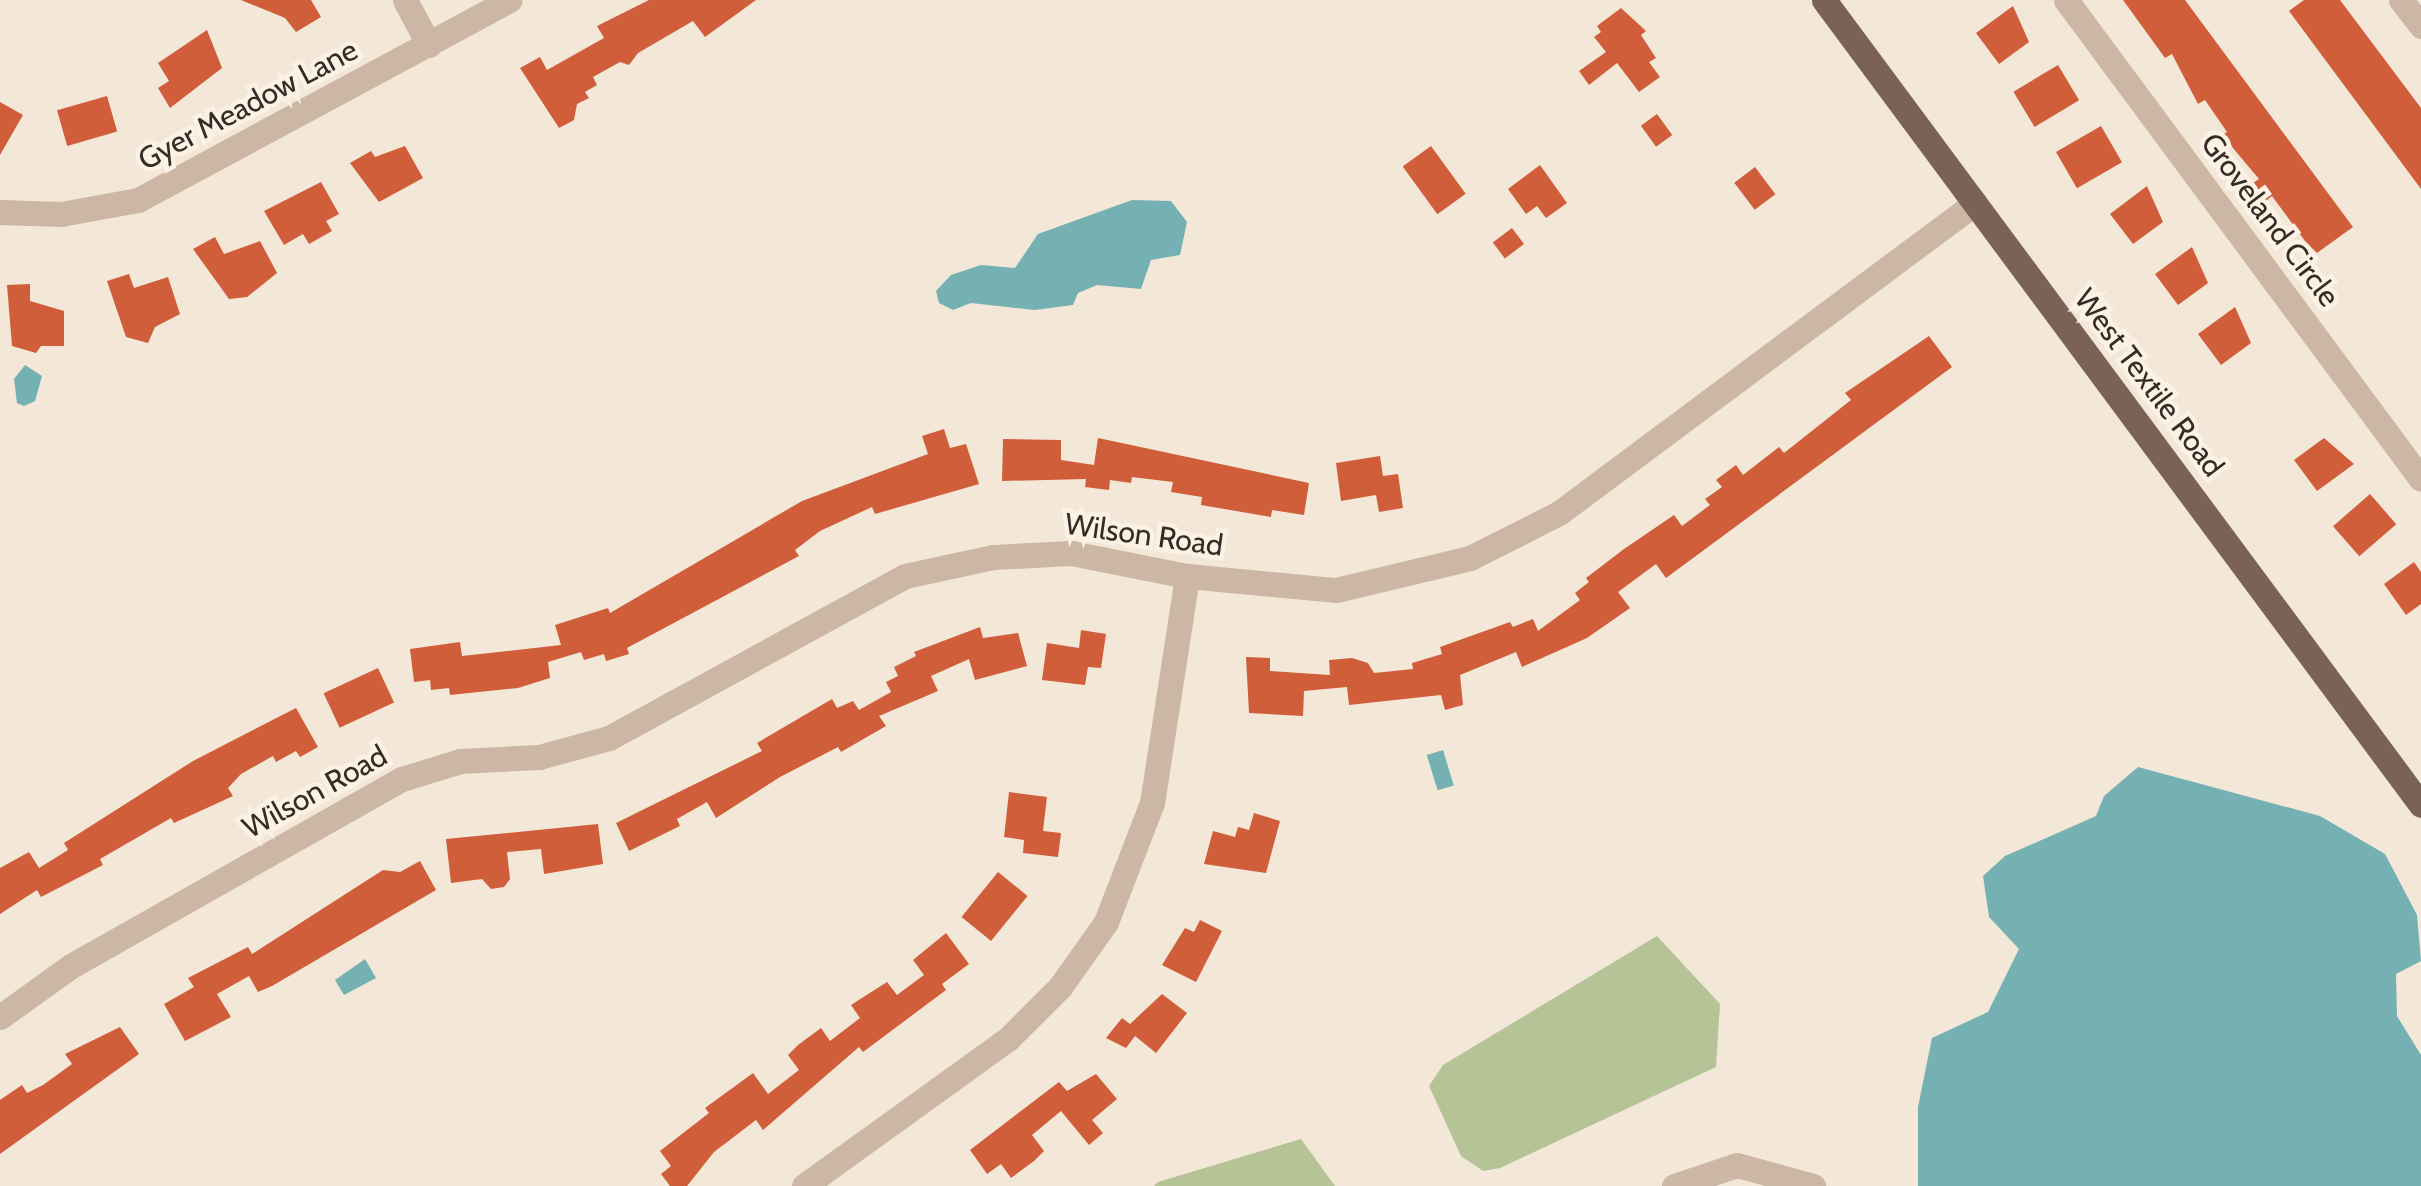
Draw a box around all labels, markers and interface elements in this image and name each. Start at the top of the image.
street label: Gyer Meadow Lane [132,32,364,178]
street label: Groveland Circle [2193,126,2347,314]
street label: West Textile Road [2067,282,2231,484]
street label: Wilson Road [1063,506,1225,564]
street label: Wilson Road [237,738,393,846]

